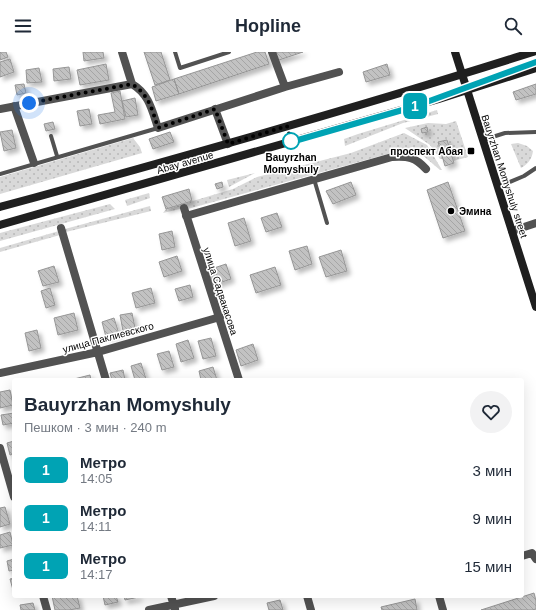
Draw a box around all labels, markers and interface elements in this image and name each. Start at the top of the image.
icon: menu [12,15,34,37]
icon: search [502,15,524,37]
text: Hopline [235,16,301,36]
your location [19,93,39,113]
line badge: 1 [402,93,428,119]
text: 1 [411,98,419,114]
street label: Bauyrzhan Momyshuly street [479,113,530,239]
marker: Bauyrzhan Momyshuly [282,132,300,150]
place label: проспект Абая [390,146,463,157]
marker: проспект Абая [466,146,476,156]
street label: Abay avenue [156,149,215,176]
place label: Bauyrzhan Momyshuly [263,152,319,175]
marker: Эмина [446,206,456,216]
place label: Эмина [459,206,492,217]
street label: улица Садвакасова [201,246,240,337]
street label: улица Паклиевского [61,320,155,355]
button: heart [470,391,512,433]
text: Bauyrzhan Momyshuly [24,394,231,415]
text: Пешком · 3 мин · 240 m [24,420,166,435]
text: Метро [80,454,126,471]
text: 1 [42,462,50,478]
text: 3 мин [473,462,512,479]
text: 14:05 [80,471,113,486]
text: Метро [80,502,126,519]
text: 1 [42,510,50,526]
text: 9 мин [473,510,512,527]
text: 14:11 [80,519,112,534]
text: Метро [80,550,126,567]
text: 1 [42,558,50,574]
text: 15 мин [464,558,512,575]
text: 14:17 [80,567,113,582]

